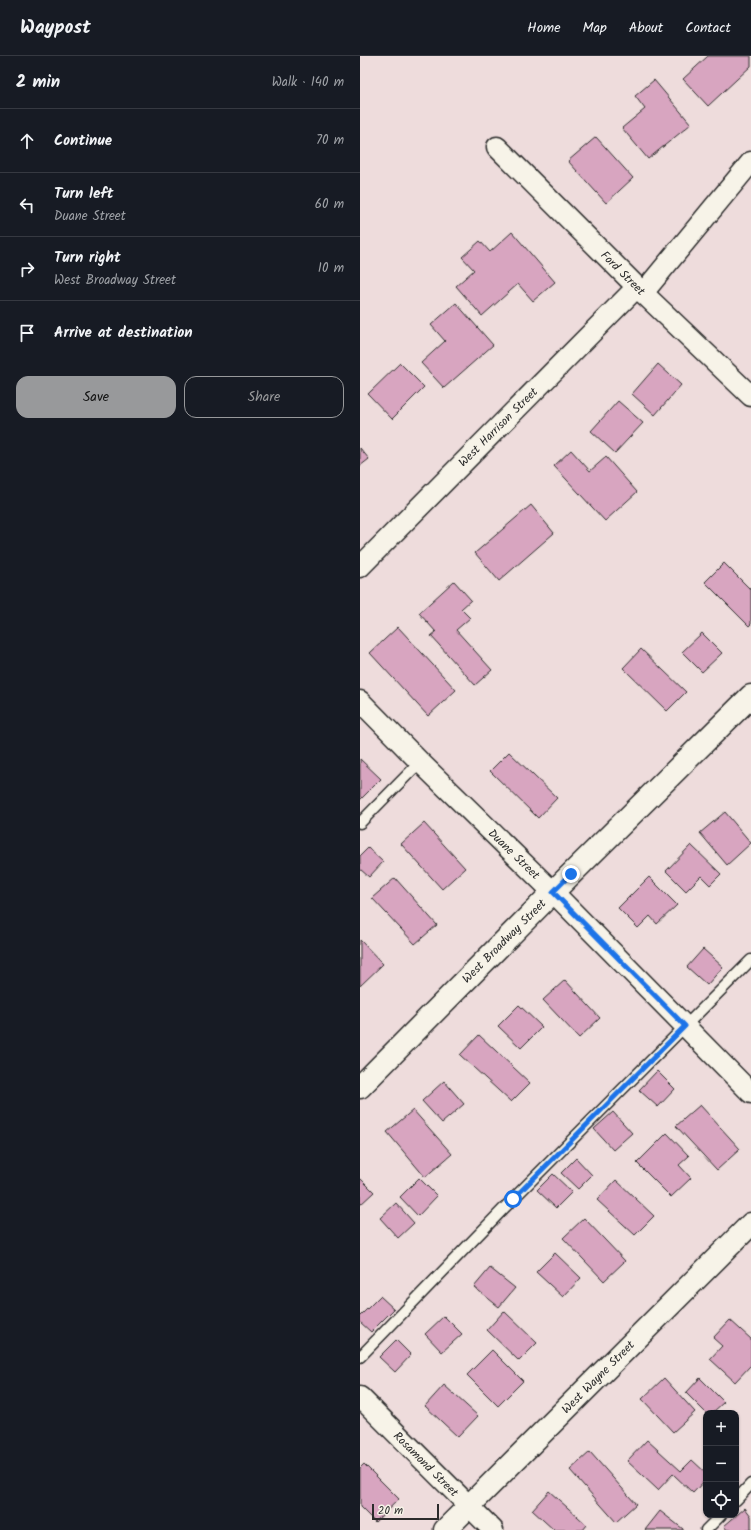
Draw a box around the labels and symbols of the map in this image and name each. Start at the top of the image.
street label: Ford Street [596,247,650,300]
street label: West Harrison Street [454,383,543,472]
street label: Duane Street [483,825,544,884]
route end [562,865,580,883]
street label: West Broadway Street [458,895,551,988]
route start [504,1190,522,1208]
street label: West Wayne Street [557,1336,640,1418]
street label: Rosamond Street [389,1427,463,1502]
scale bar [372,1502,439,1521]

